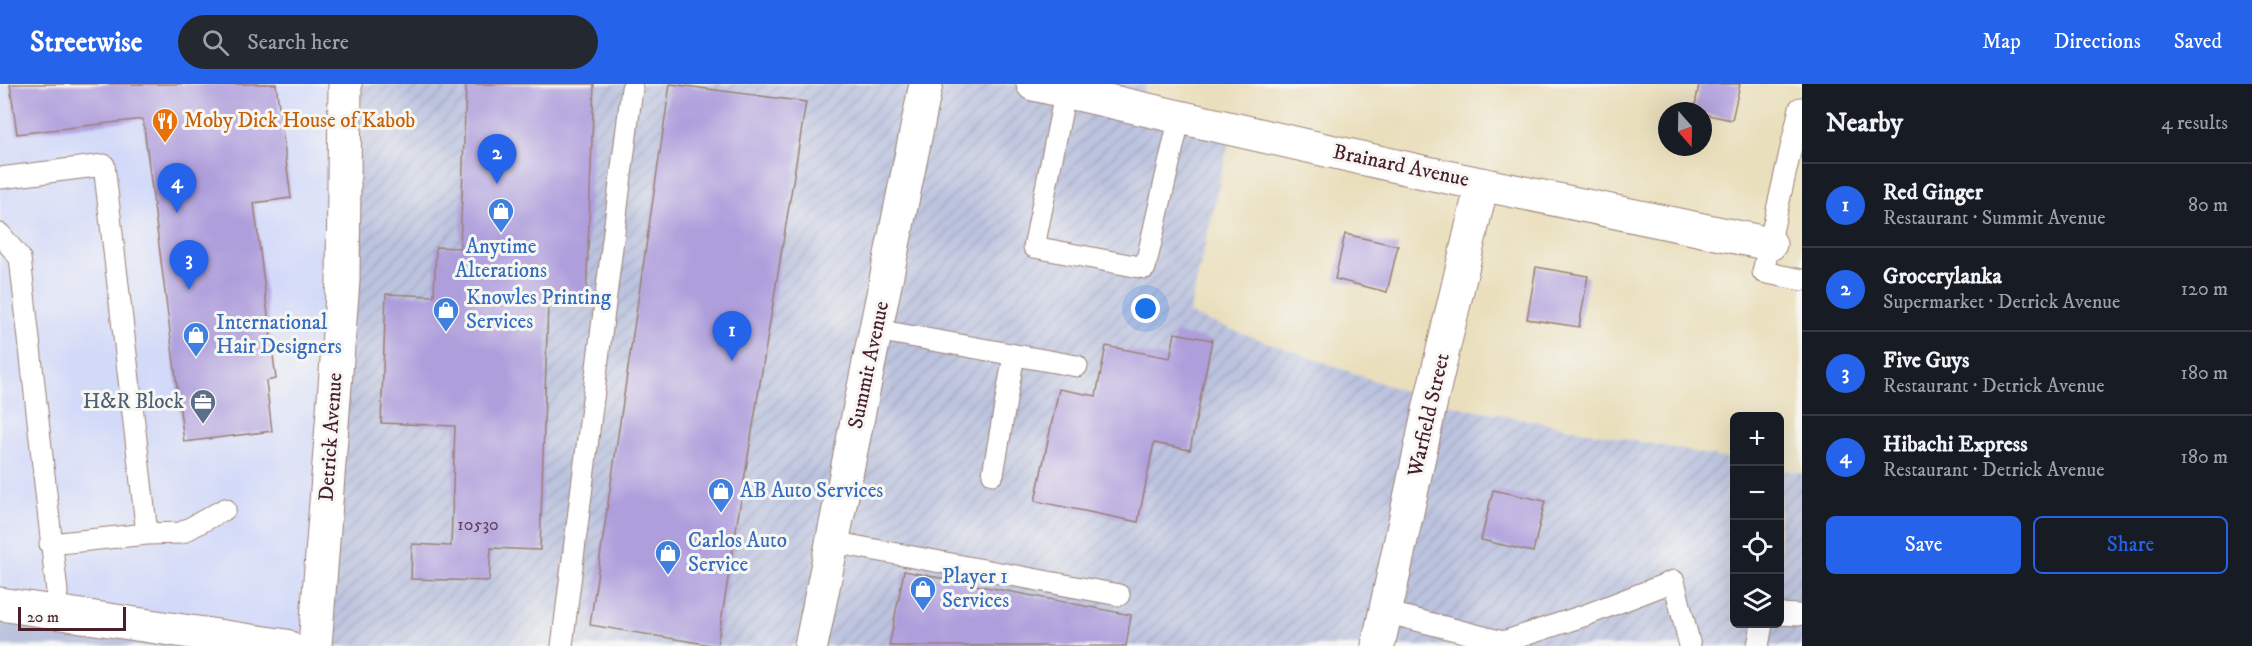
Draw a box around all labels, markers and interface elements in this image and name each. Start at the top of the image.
search box [178,15,598,69]
text: Streetwise [30,25,142,60]
icon: search [199,26,232,59]
text: Search here [247,29,349,56]
text: Map [1982,29,2021,55]
text: Directions [2054,29,2141,55]
text: Saved [2174,29,2222,55]
north arrow [1658,102,1712,156]
restaurant icon: Moby Dick House of Kabob [150,106,180,144]
text: Nearby [1826,107,1903,140]
place label: Moby Dick House of Kabob [184,108,415,134]
text: 4 results [2161,111,2228,136]
pin: 2 [478,135,516,184]
street label: Brainard Avenue [1331,139,1472,193]
pin: 4 [158,164,196,213]
text: Red Ginger [1883,179,1983,206]
text: 1 [1842,193,1849,218]
text: 80 m [2188,193,2228,218]
shop icon: Anytime Alterations [486,196,516,234]
text: Restaurant · Summit Avenue [1883,206,2105,231]
place label: Anytime Alterations [455,234,547,284]
pin: 3 [170,240,208,290]
text: Grocerylanka [1883,263,2002,290]
text: 2 [1841,277,1850,302]
text: 120 m [2181,277,2228,302]
place label: Knowles Printing Services [466,285,612,335]
text: Supermarket · Detrick Avenue [1883,290,2120,315]
your location [1131,294,1160,323]
shop icon: Knowles Printing Services [431,295,461,333]
street label: Summit Avenue [843,299,895,431]
place label: International Hair Designers [216,310,342,360]
pin: 1 [712,312,752,361]
shop icon: International Hair Designers [181,320,211,358]
text: Five Guys [1883,347,1969,374]
street label: Warfield Street [1402,350,1456,480]
text: 3 [1842,361,1849,386]
text: 180 m [2181,361,2228,386]
street label: Detrick Avenue [314,372,348,502]
text: Restaurant · Detrick Avenue [1883,374,2104,399]
office icon: H&R Block [188,387,218,425]
place label: H&R Block [83,389,185,415]
map controls [1730,412,1784,628]
button: + [1730,412,1784,466]
text: Hibachi Express [1883,431,2028,458]
text: 4 [1840,445,1851,470]
text: 180 m [2181,445,2228,470]
text: Restaurant · Detrick Avenue [1883,458,2104,483]
button: − [1730,466,1784,520]
shop icon: AB Auto Services [706,476,736,514]
place label: AB Auto Services [740,478,883,504]
house number: 10530 [457,514,499,536]
button: Save [1826,516,2021,574]
button: Share [2033,516,2228,574]
button: locate [1730,520,1784,574]
place label: Carlos Auto Service [688,528,787,578]
shop icon: Carlos Auto Service [653,538,683,576]
place label: Player 1 Services [942,564,1009,614]
shop icon: Player 1 Services [908,574,938,612]
button: layers [1730,574,1784,628]
scale bar [18,604,126,632]
text: 20 m [27,607,59,627]

